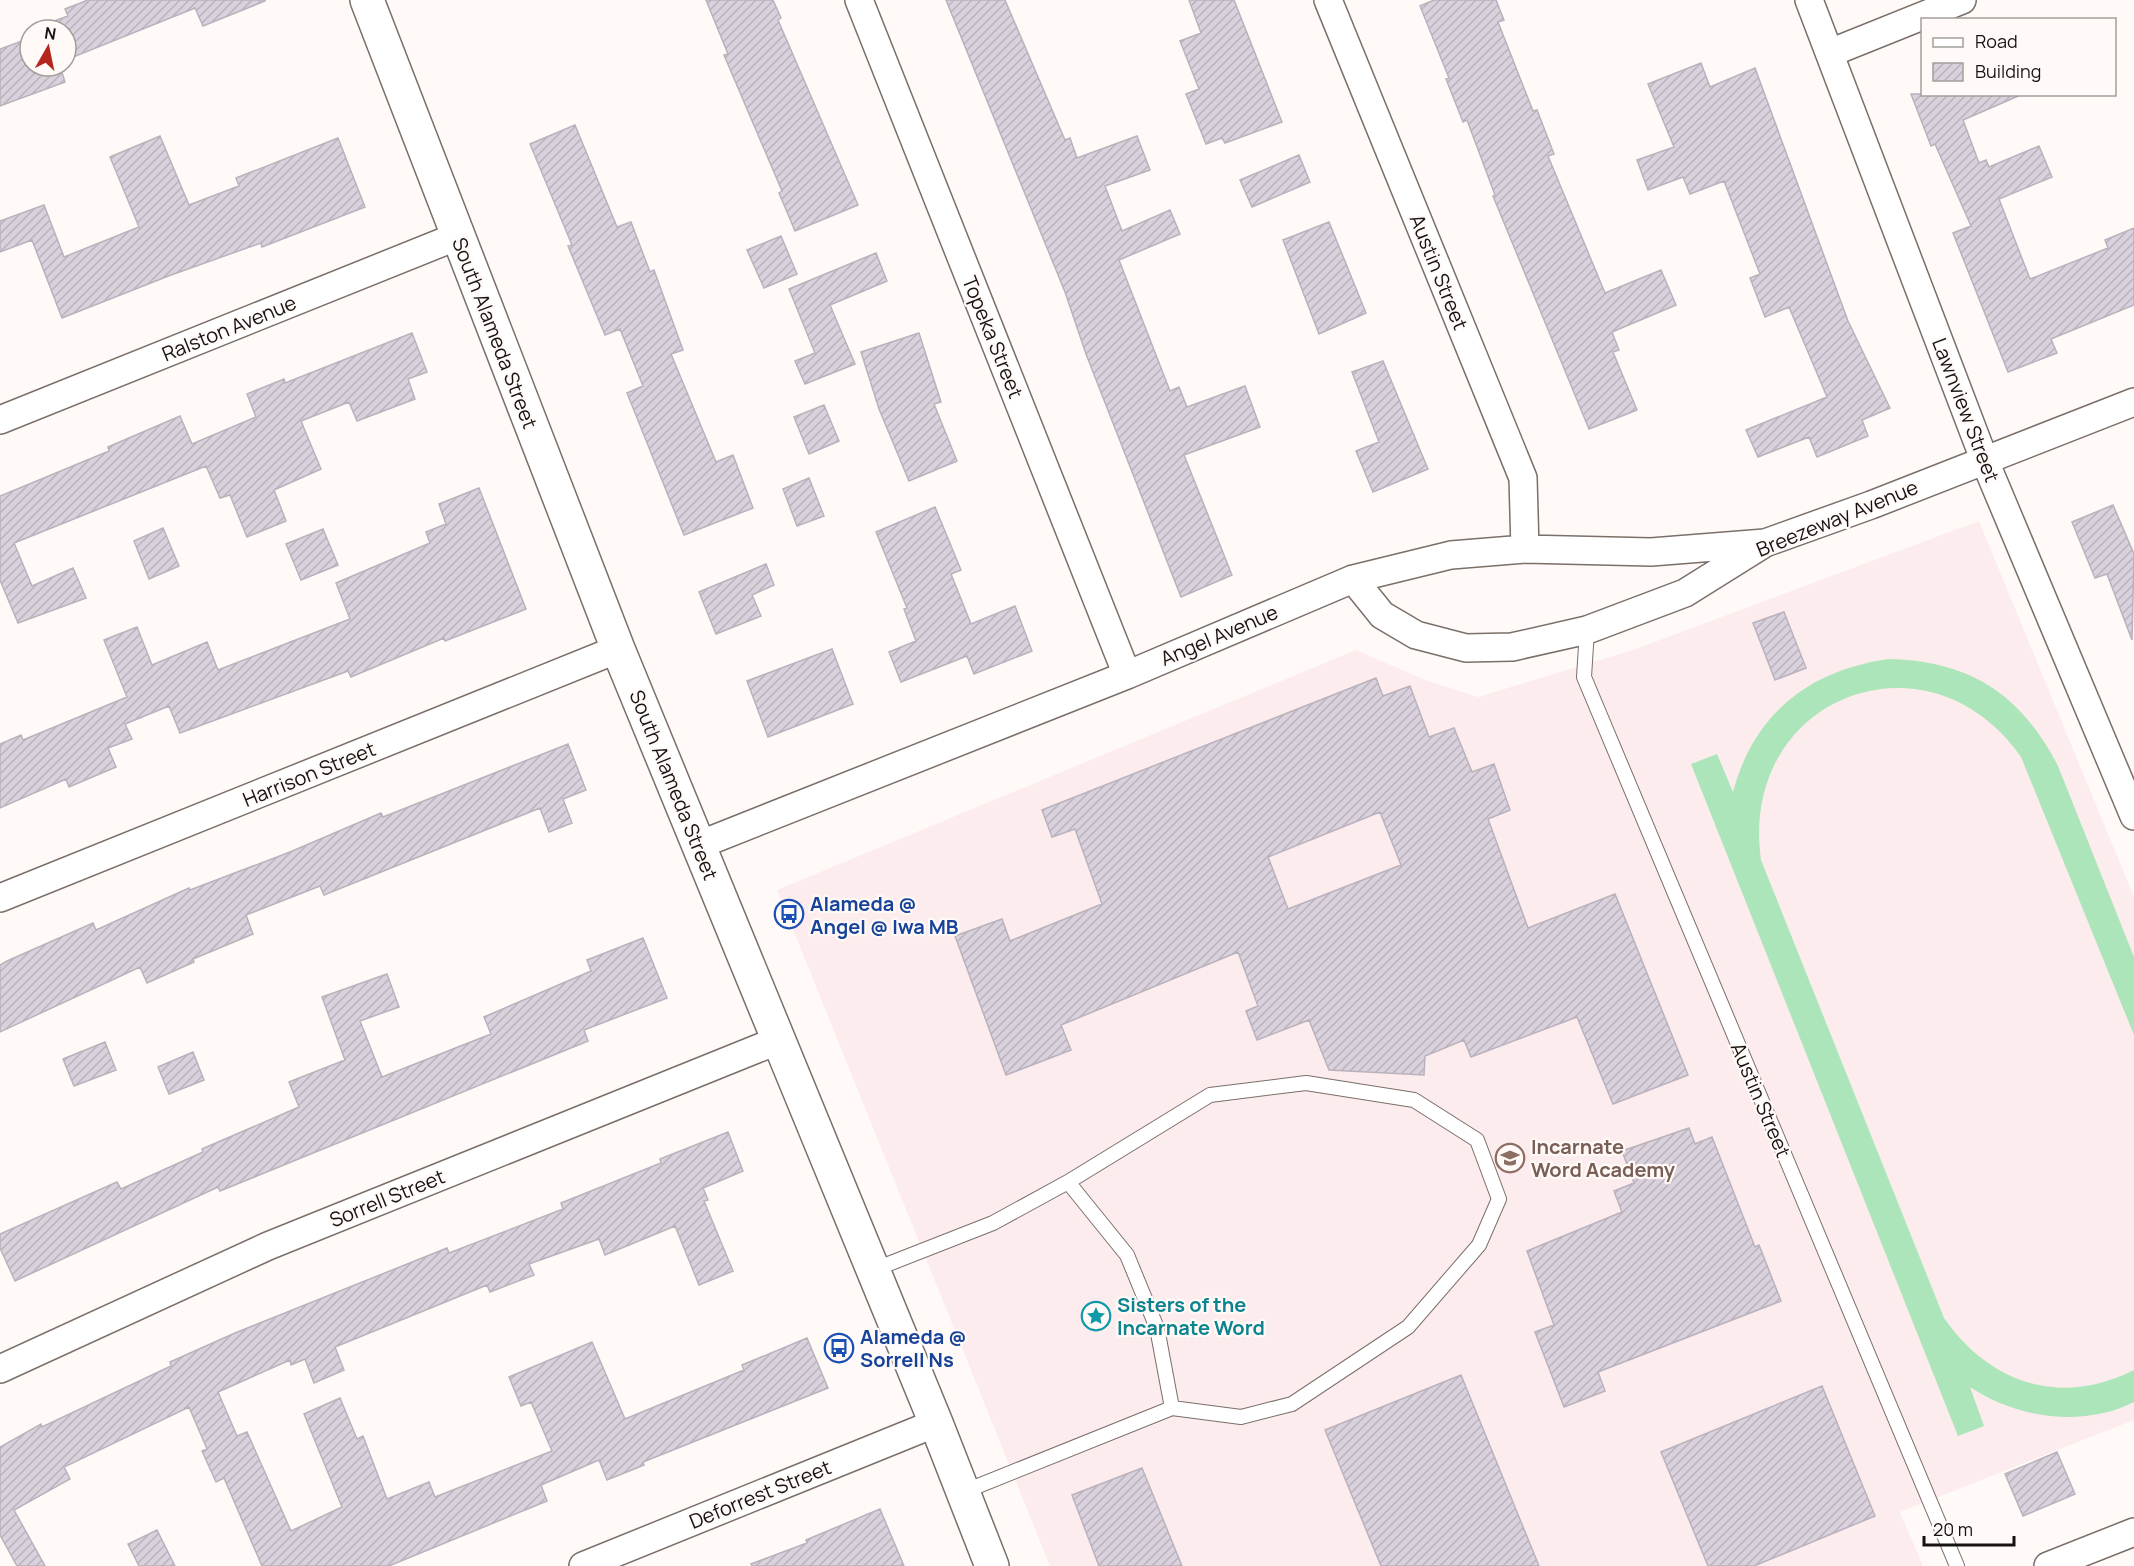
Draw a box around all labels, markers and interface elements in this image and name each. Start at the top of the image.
north arrow [18,18,78,78]
legend [1921,18,2116,96]
text: N [43,21,58,45]
text: Road [1975,29,2018,53]
text: Building [1975,59,2041,83]
street label: Austin Street [1404,210,1474,334]
street label: South Alameda Street [446,234,544,432]
street label: Topeka Street [956,272,1030,402]
street label: Ralston Avenue [158,289,300,367]
street label: Lawnview Street [1926,334,2006,486]
street label: Breezeway Avenue [1752,473,1922,563]
street label: Angel Avenue [1156,598,1282,672]
street label: South Alameda Street [624,686,724,884]
street label: Harrison Street [239,735,379,813]
place label: Alameda @ Angel @ Iwa MB [810,890,959,940]
bus stop icon: Alameda @ Angel @ Iwa MB [773,898,805,930]
street label: Austin Street [1725,1038,1797,1162]
place label: Incarnate Word Academy [1531,1133,1676,1183]
school or university icon: Incarnate Word Academy [1494,1142,1526,1174]
street label: Sorrell Street [325,1163,449,1233]
place label: Sisters of the Incarnate Word [1117,1291,1265,1341]
place icon: Sisters of the Incarnate Word [1080,1300,1112,1332]
place label: Alameda @ Sorrell Ns [860,1323,967,1373]
bus stop icon: Alameda @ Sorrell Ns [823,1332,855,1364]
street label: Deforrest Street [685,1453,835,1535]
scale bar [1924,1509,2014,1547]
text: 20 m [1933,1517,1973,1541]

